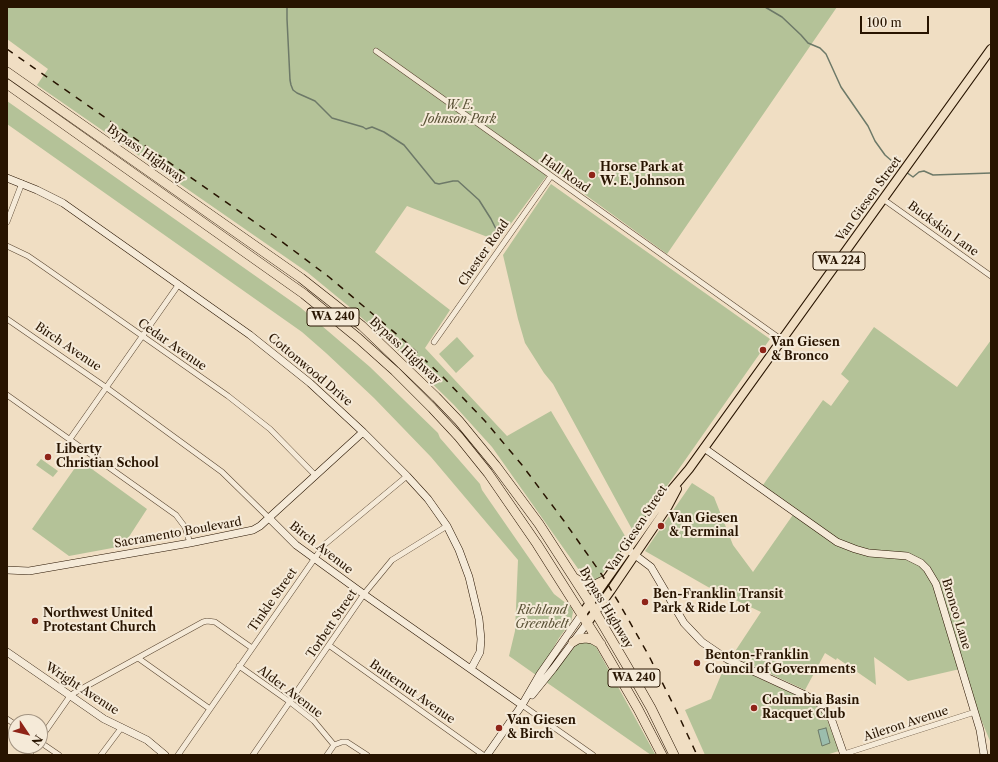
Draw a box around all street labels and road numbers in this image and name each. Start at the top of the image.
street label: Bypass Highway [104,122,188,186]
street label: Hall Road [538,152,592,196]
street label: Van Giesen Street [833,154,905,244]
street label: Buckskin Lane [905,199,981,259]
street label: Chester Road [456,217,512,289]
road number: WA 224 [813,252,865,270]
road number: WA 240 [307,308,359,326]
street label: Bypass Highway [366,314,444,388]
street label: Cedar Avenue [135,316,209,374]
street label: Birch Avenue [32,320,104,374]
street label: Cottonwood Drive [265,331,355,409]
street label: Van Giesen Street [603,483,671,575]
street label: Sacramento Boulevard [113,515,243,551]
street label: Birch Avenue [286,519,356,577]
street label: Tinkle Street [246,565,300,635]
street label: Bypass Highway [576,565,636,651]
street label: Bronco Lane [938,577,974,651]
street label: Torbett Street [304,587,360,661]
street label: Butternut Avenue [366,657,458,727]
street label: Wright Avenue [42,660,122,718]
street label: Alder Avenue [255,663,325,721]
road number: WA 240 [608,669,660,687]
street label: Aileron Avenue [862,703,950,745]

